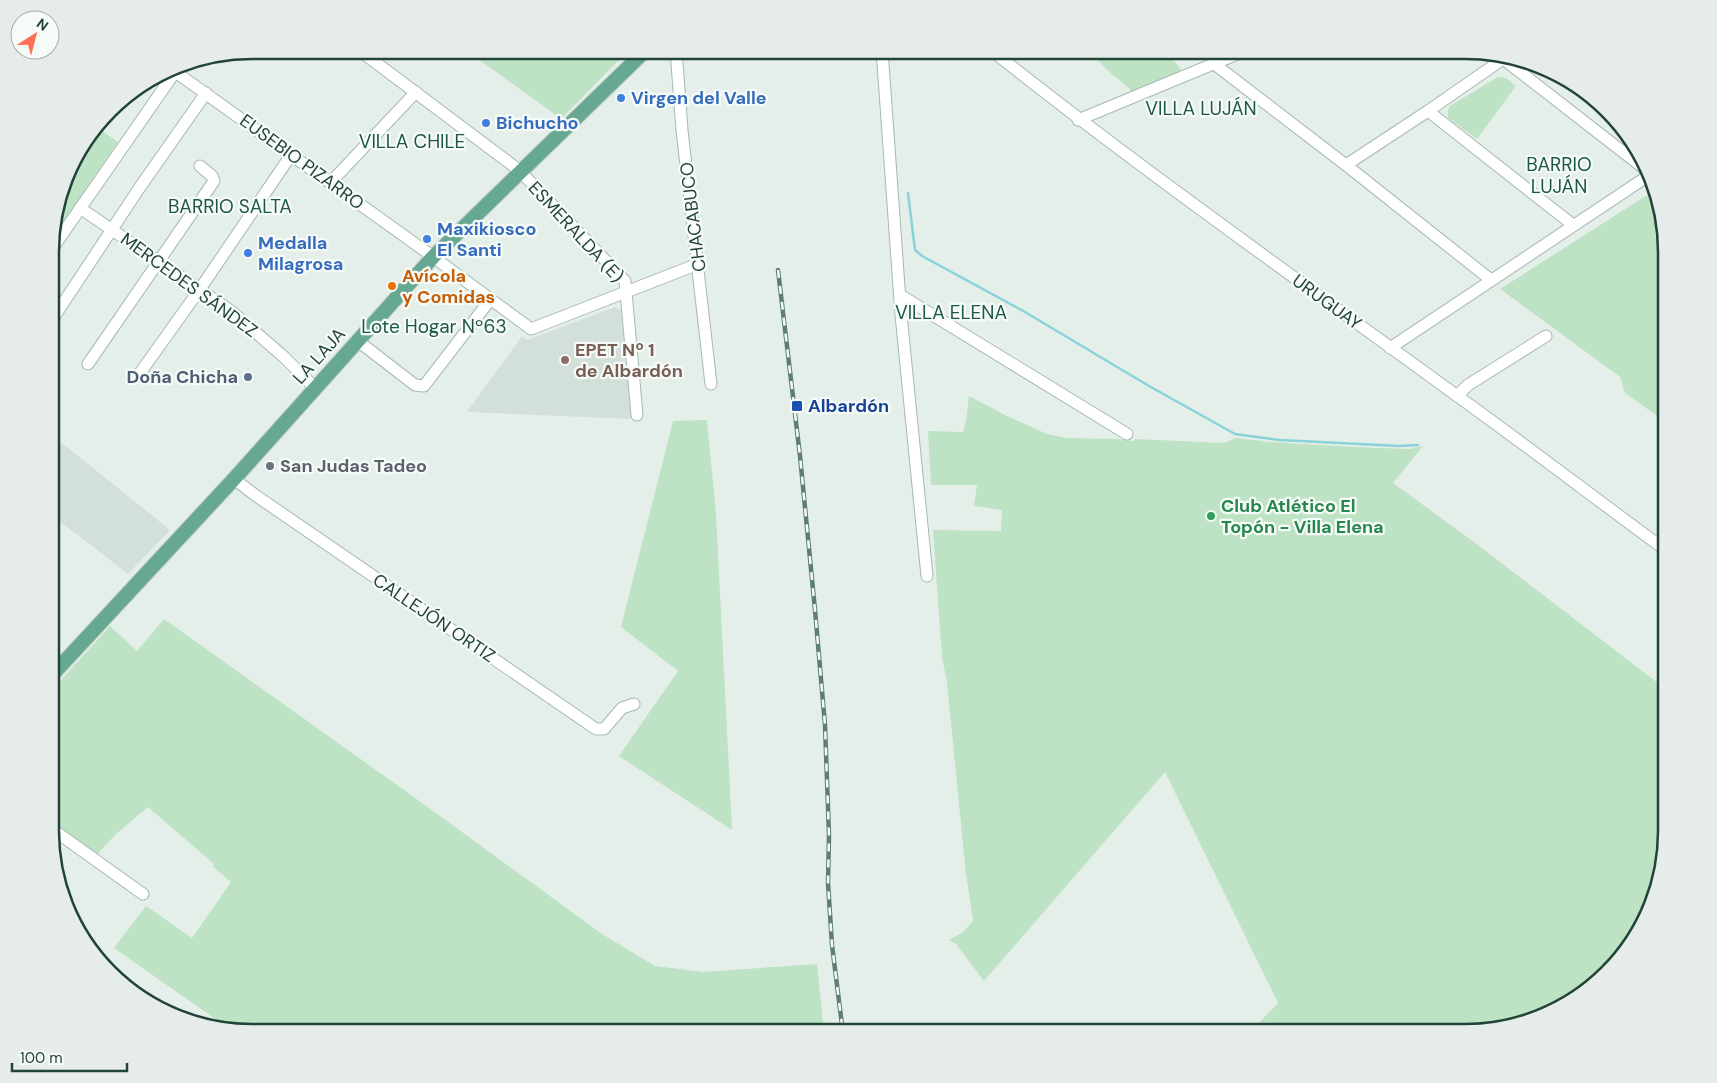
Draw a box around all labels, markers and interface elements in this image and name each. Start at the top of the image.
north arrow [10,10,60,60]
text: N [33,14,52,35]
place label: Virgen del Valle [631,86,767,110]
marker: Virgen del Valle [615,92,627,104]
district label: VILLA LUJÁN [1145,96,1257,121]
street label: EUSEBIO PIZARRO [235,109,369,215]
place label: Bichucho [496,111,579,135]
marker: Bichucho [480,117,492,129]
district label: VILLA CHILE [359,129,465,154]
district label: BARRIO LUJÁN [1526,152,1592,199]
street label: CHACABUCO [674,161,712,273]
street label: ESMERALDA (E) [523,176,629,288]
district label: BARRIO SALTA [168,194,292,219]
place label: Maxikiosco El Santi [437,217,537,262]
street label: MERCEDES SÁNDEZ [116,227,262,343]
place label: Medalla Milagrosa [258,231,343,276]
marker: Maxikiosco El Santi [421,233,433,245]
marker: Medalla Milagrosa [242,247,254,259]
place label: Avícola y Comidas [402,264,495,309]
street label: URUGUAY [1287,269,1367,336]
marker: Avícola y Comidas [386,280,398,292]
district label: VILLA ELENA [895,300,1007,325]
district label: Lote Hogar Nº63 [361,314,507,339]
street label: LA LAJA [287,323,351,389]
place label: EPET Nº 1 de Albardón [575,338,683,383]
marker: EPET Nº 1 de Albardón [559,354,571,366]
place label: Doña Chicha [126,365,238,389]
marker: Doña Chicha [242,371,254,383]
place label: Albardón [808,394,889,418]
marker: Albardón [790,399,804,413]
place label: San Judas Tadeo [280,454,427,478]
marker: San Judas Tadeo [264,460,276,472]
place label: Club Atlético El Topón - Villa Elena [1221,494,1384,539]
marker: Club Atlético El Topón - Villa Elena [1205,510,1217,522]
street label: CALLEJÓN ORTIZ [368,568,500,668]
scale bar [12,1040,128,1072]
text: 100 m [20,1048,63,1068]

